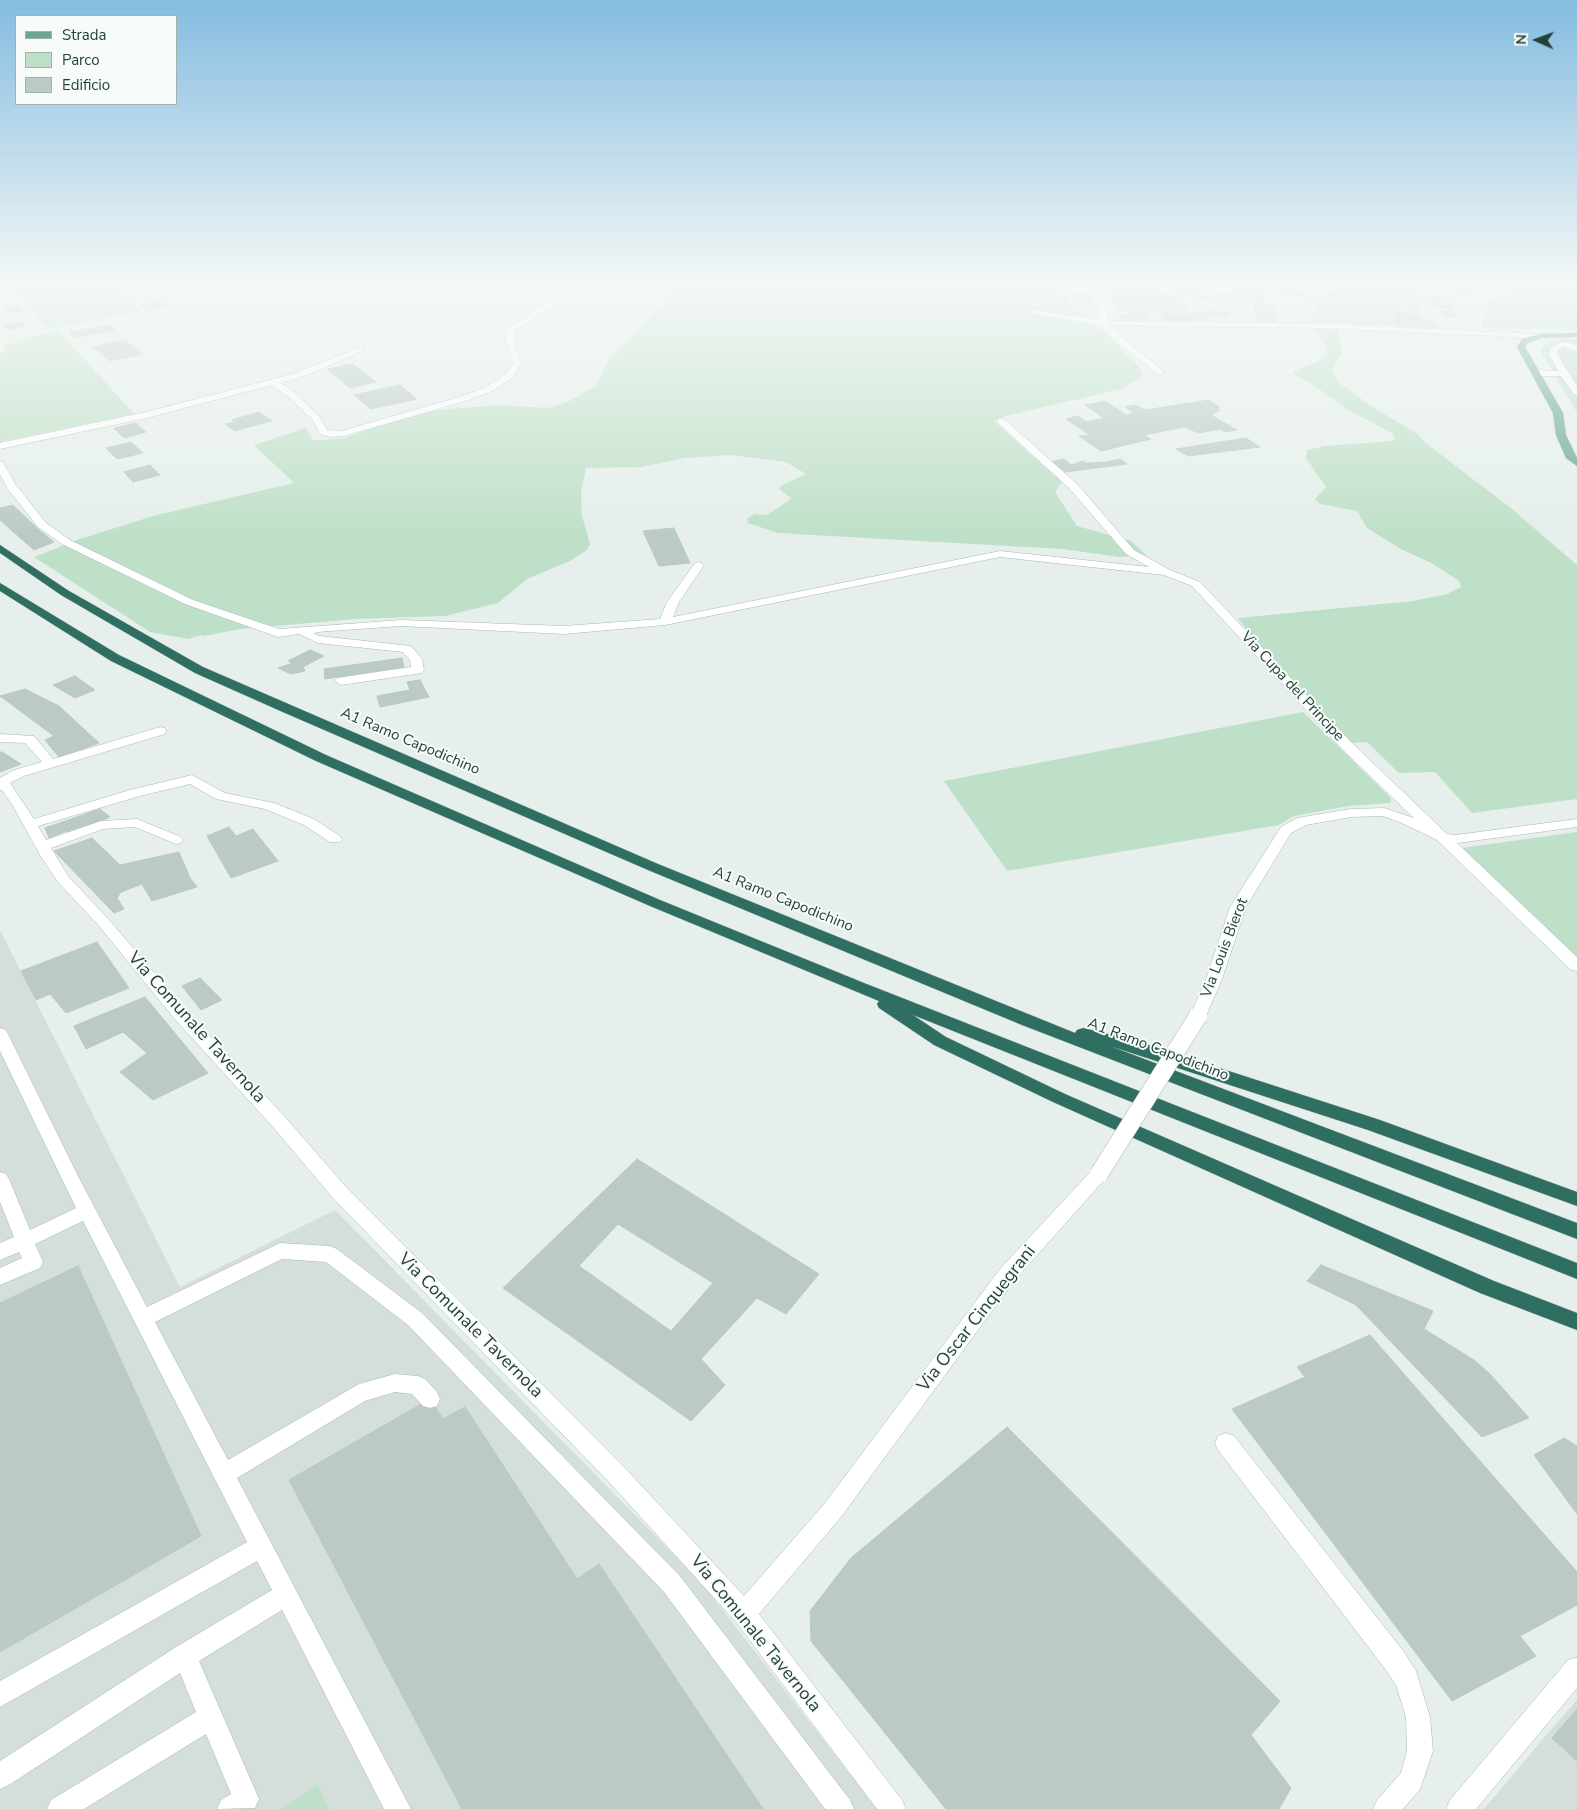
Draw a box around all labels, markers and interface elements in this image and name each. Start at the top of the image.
legend [15,15,178,105]
north arrow [1512,15,1562,65]
text: Strada [62,25,106,45]
text: N [1512,34,1531,45]
text: Parco [62,50,100,70]
text: Edificio [62,75,110,95]
street label: Via Cupa del Principe [1237,628,1347,746]
street label: A1 Ramo Capodichino [338,704,482,780]
street label: A1 Ramo Capodichino [710,864,856,936]
street label: Via Louis Bierot [1198,896,1252,1000]
street label: Via Comunale Tavernola [122,948,270,1108]
street label: A1 Ramo Capodichino [1085,1015,1231,1085]
street label: Via Oscar Cinquegrani [913,1242,1041,1396]
street label: Via Comunale Tavernola [393,1249,547,1403]
street label: Via Comunale Tavernola [685,1551,825,1717]

